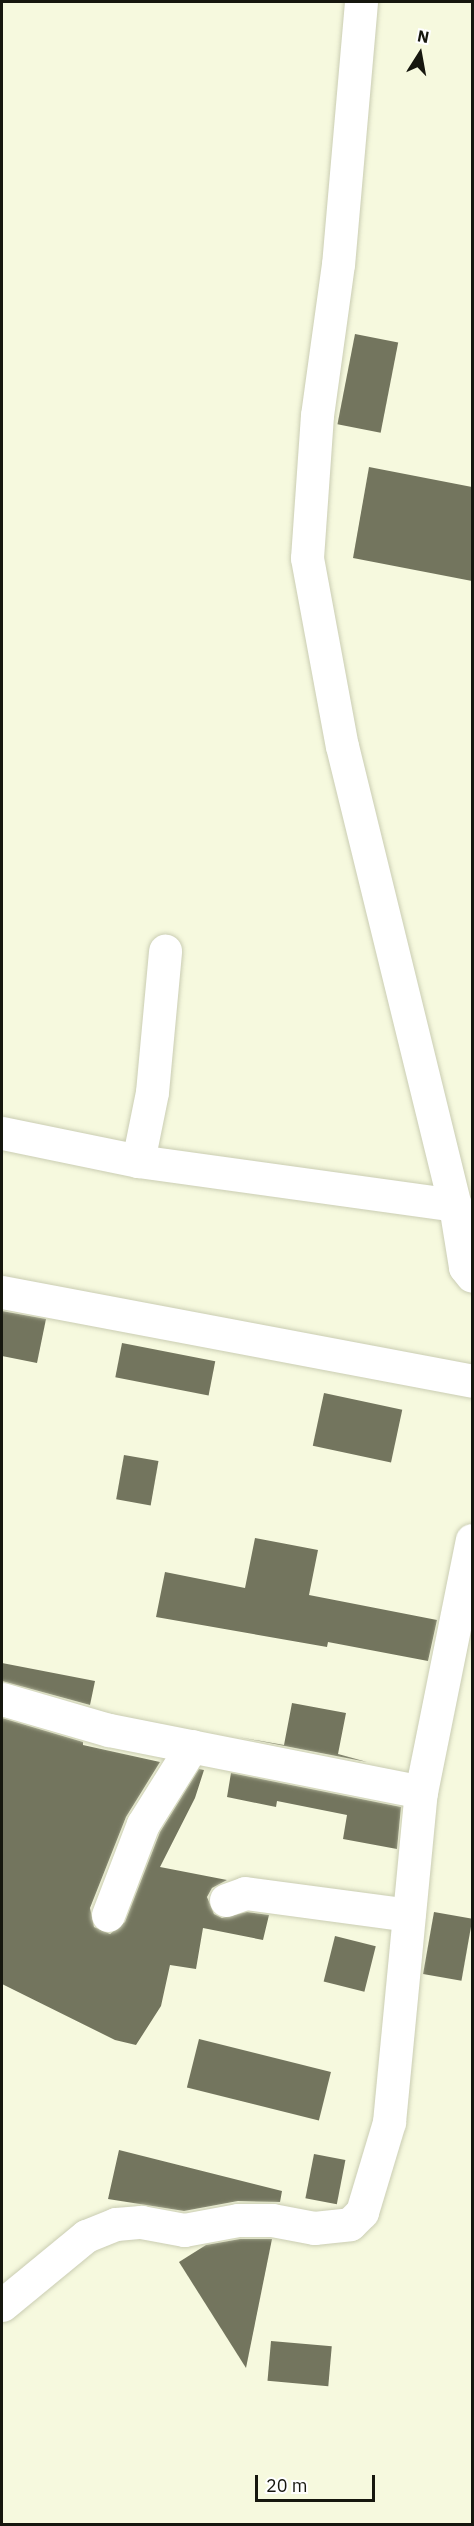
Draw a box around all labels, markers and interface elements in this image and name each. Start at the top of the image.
north arrow [390,24,450,84]
text: N [416,25,431,47]
scale bar [258,2463,378,2501]
text: 20 m [266,2474,308,2497]

